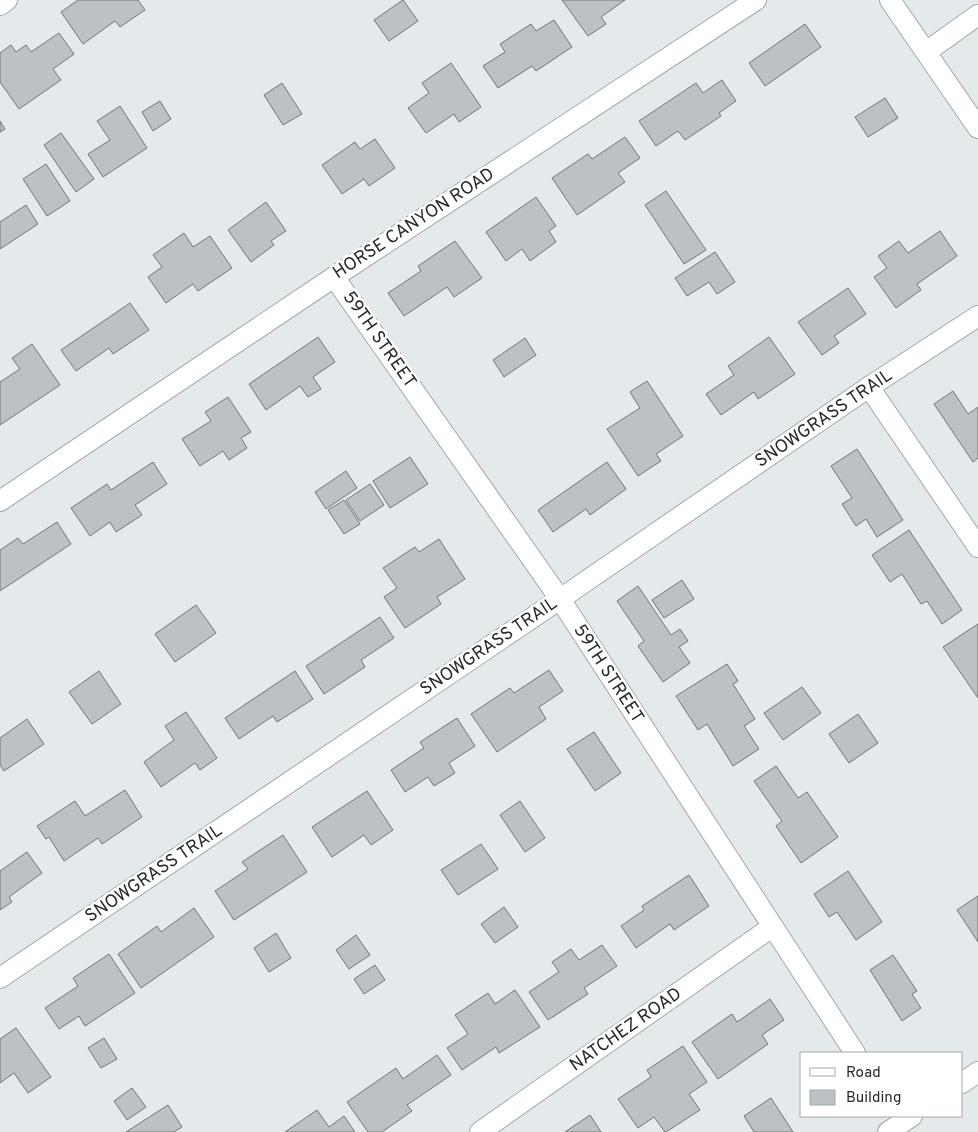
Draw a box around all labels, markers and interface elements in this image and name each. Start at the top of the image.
street label: HORSE CANYON ROAD [329,163,499,285]
street label: 59TH STREET [337,287,421,393]
street label: SNOWGRASS TRAIL [751,365,897,473]
street label: SNOWGRASS TRAIL [416,593,562,701]
street label: 59TH STREET [568,620,648,728]
street label: SNOWGRASS TRAIL [81,820,227,928]
street label: NATCHEZ ROAD [566,983,686,1077]
legend [800,1052,963,1117]
text: Road [846,1064,881,1083]
text: Building [846,1089,901,1108]

